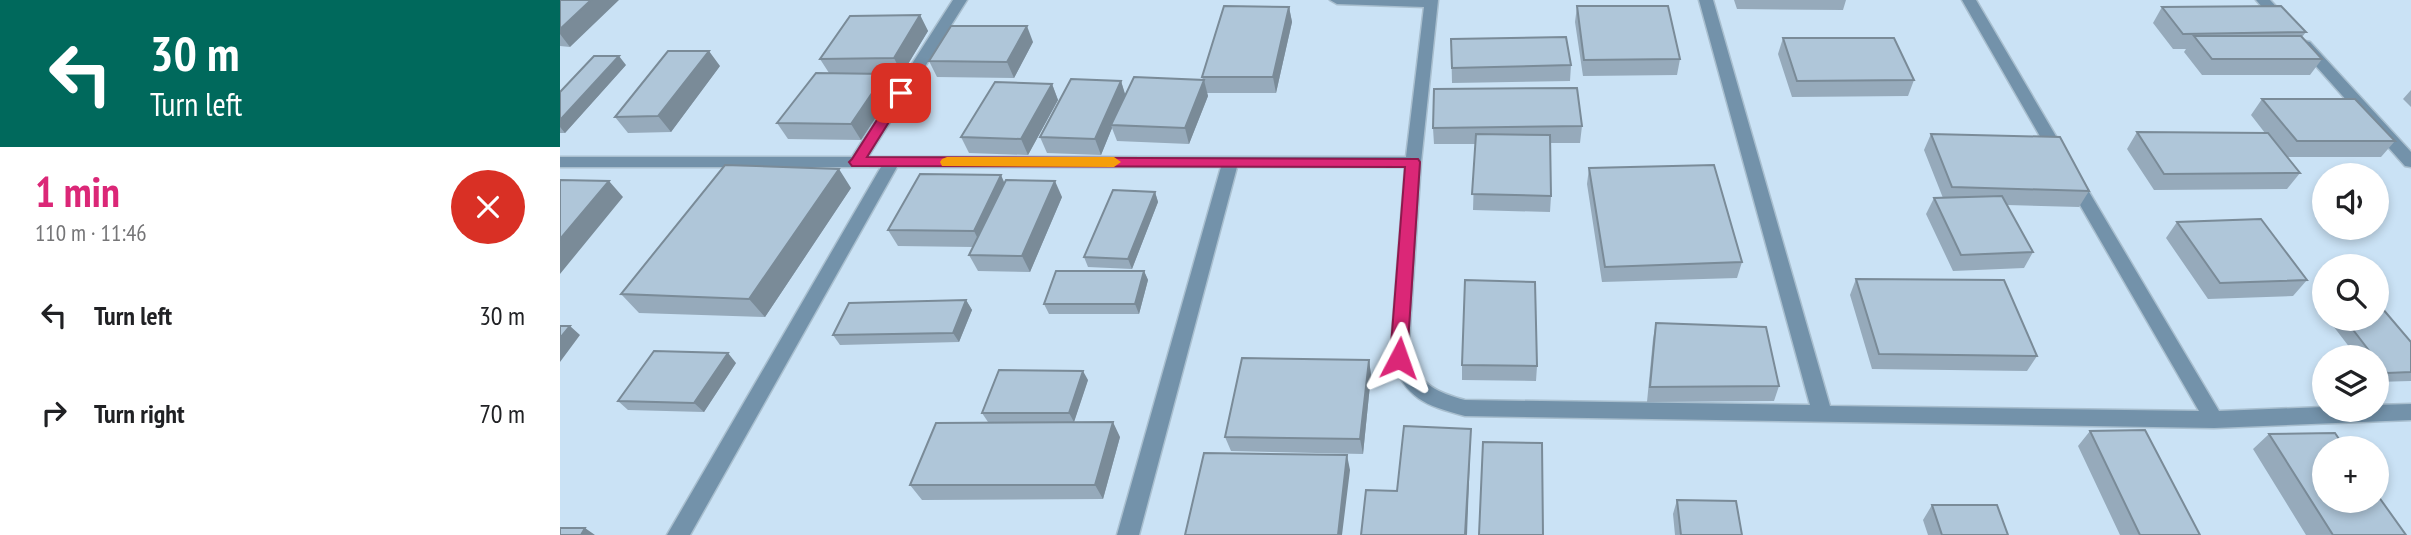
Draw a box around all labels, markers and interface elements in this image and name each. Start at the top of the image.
text: 30 m [150,21,239,85]
icon: left [35,28,126,119]
pin [871,63,931,123]
icon: arrive [882,74,920,112]
text: Turn left [150,83,242,125]
map controls [2312,163,2389,513]
button: sound [2312,163,2389,240]
text: 1 min [35,164,120,219]
button: close [451,170,525,244]
text: 110 m · 11:46 [35,218,147,247]
button: search [2312,254,2389,331]
icon: left [35,296,73,334]
text: Turn left [94,299,172,332]
text: 30 m [479,299,525,332]
position arrow [1362,321,1436,395]
button: layers [2312,345,2389,422]
icon: right [35,394,73,432]
text: Turn right [94,397,185,430]
text: 70 m [479,397,525,430]
button: + [2312,436,2389,513]

